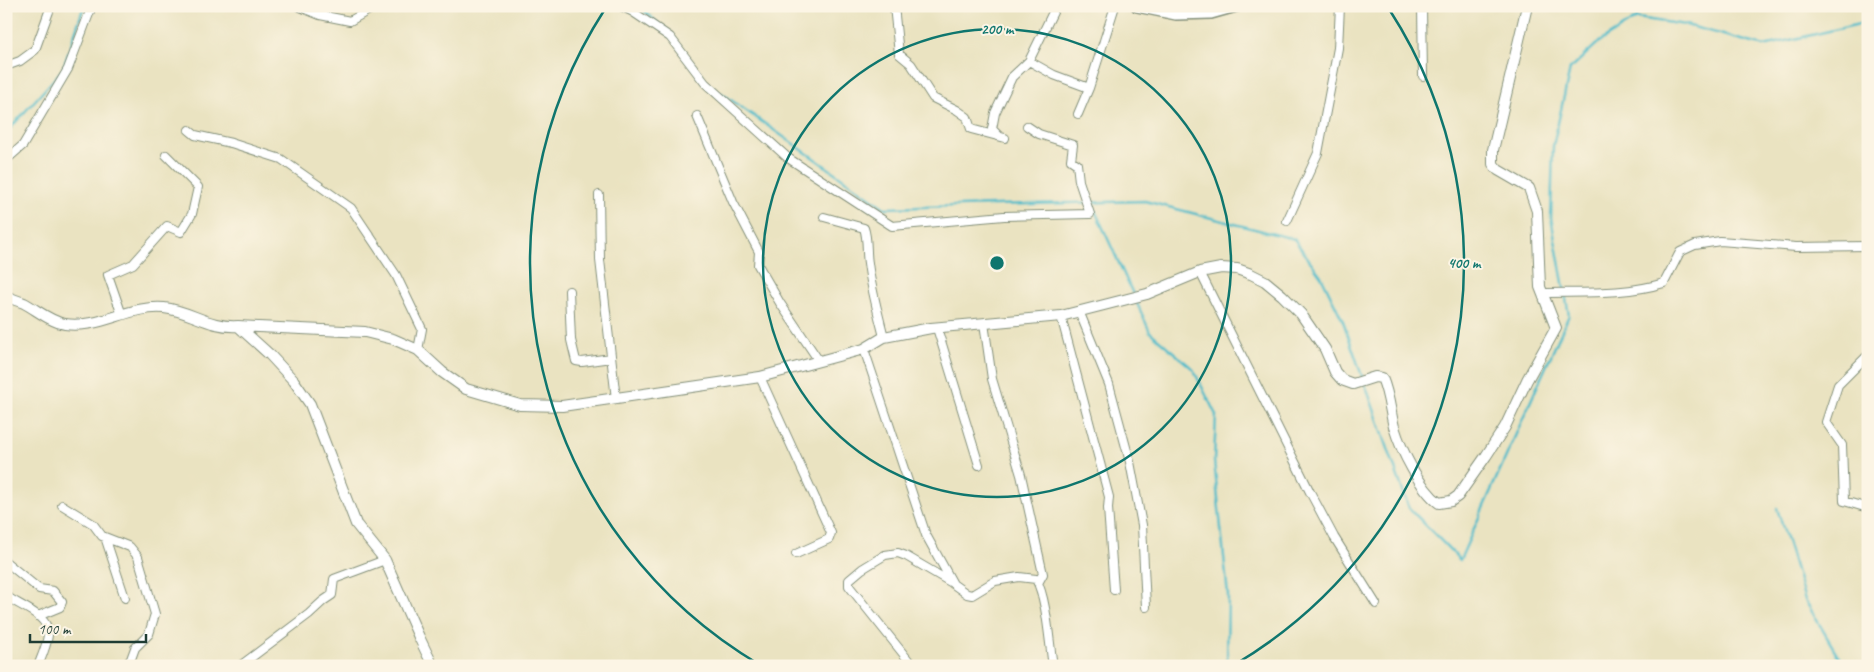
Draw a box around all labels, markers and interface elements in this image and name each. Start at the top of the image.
text: 200 m [981,20,1015,39]
centre of rings [988,254,1006,272]
text: 400 m [1448,254,1482,273]
scale bar [30,612,146,644]
text: 100 m [38,620,72,639]

